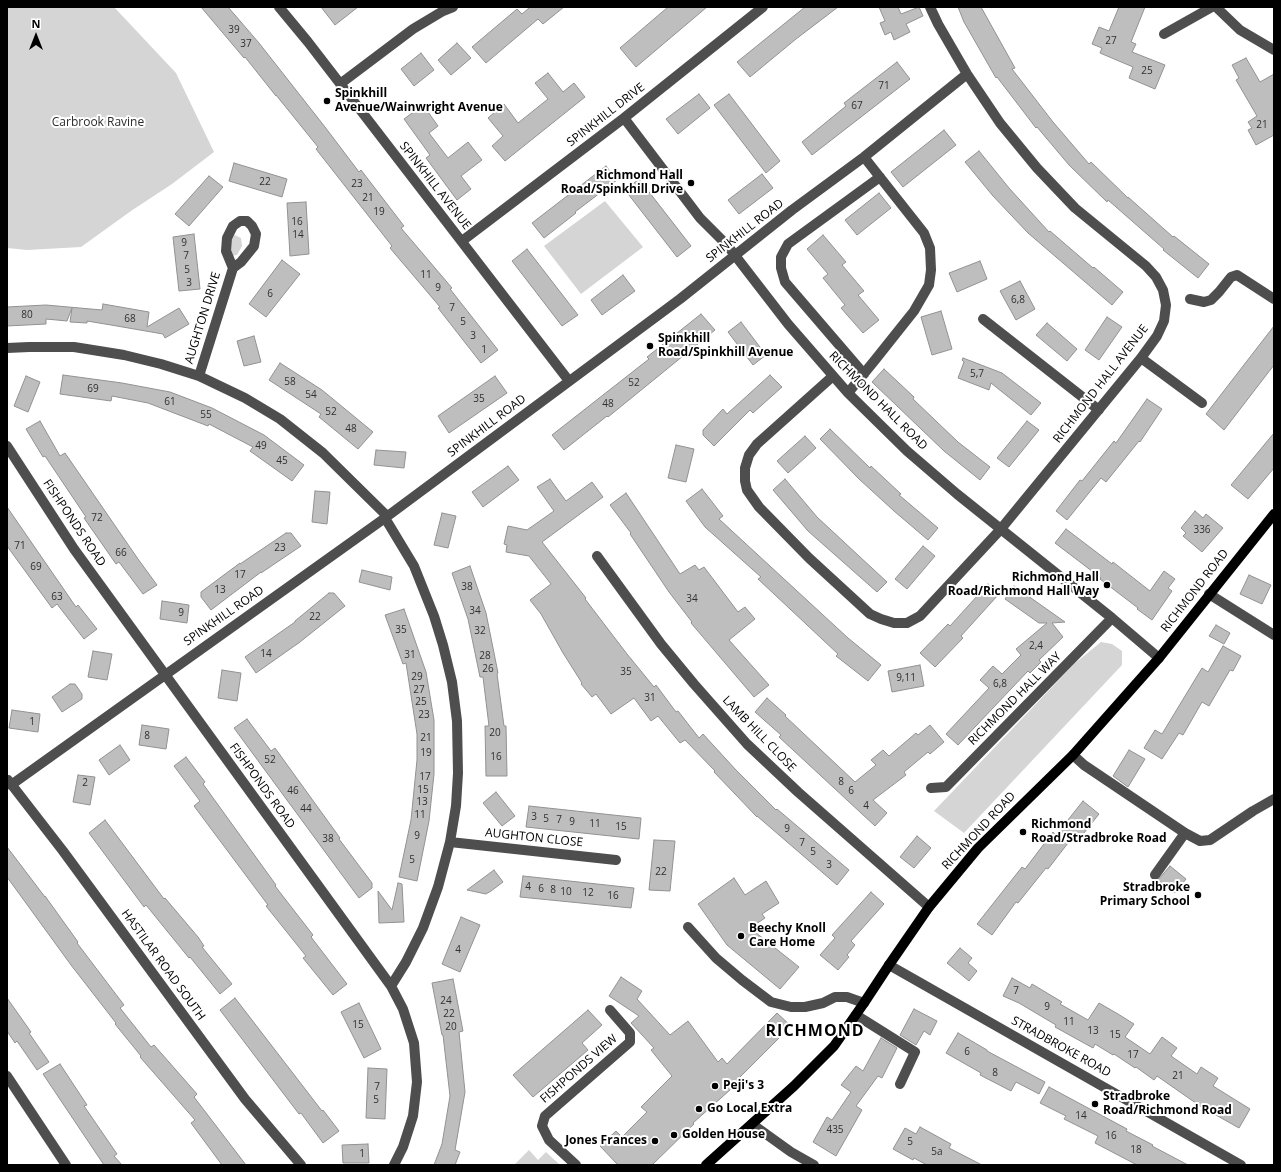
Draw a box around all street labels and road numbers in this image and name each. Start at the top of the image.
street label: SPINKHILL DRIVE [564,80,648,150]
street label: SPINKHILL AVENUE [396,139,474,233]
street label: SPINKHILL ROAD [703,196,787,266]
street label: AUGHTON DRIVE [182,270,224,366]
street label: RICHMOND HALL AVENUE [1050,322,1152,446]
street label: RICHMOND HALL ROAD [826,349,930,453]
street label: SPINKHILL ROAD [445,392,529,460]
street label: FISHPONDS ROAD [40,477,108,569]
street label: RICHMOND ROAD [1158,547,1232,635]
street label: SPINKHILL ROAD [181,583,267,649]
street label: RICHMOND HALL WAY [965,649,1065,749]
street label: LAMB HILL CLOSE [719,693,799,775]
street label: FISHPONDS ROAD [226,741,298,831]
street label: RICHMOND ROAD [939,789,1019,873]
street label: AUGHTON CLOSE [484,826,584,850]
street label: HASTILAR ROAD SOUTH [118,907,208,1023]
street label: STRADBROKE ROAD [1009,1014,1113,1080]
street label: FISHPONDS VIEW [538,1032,620,1106]

